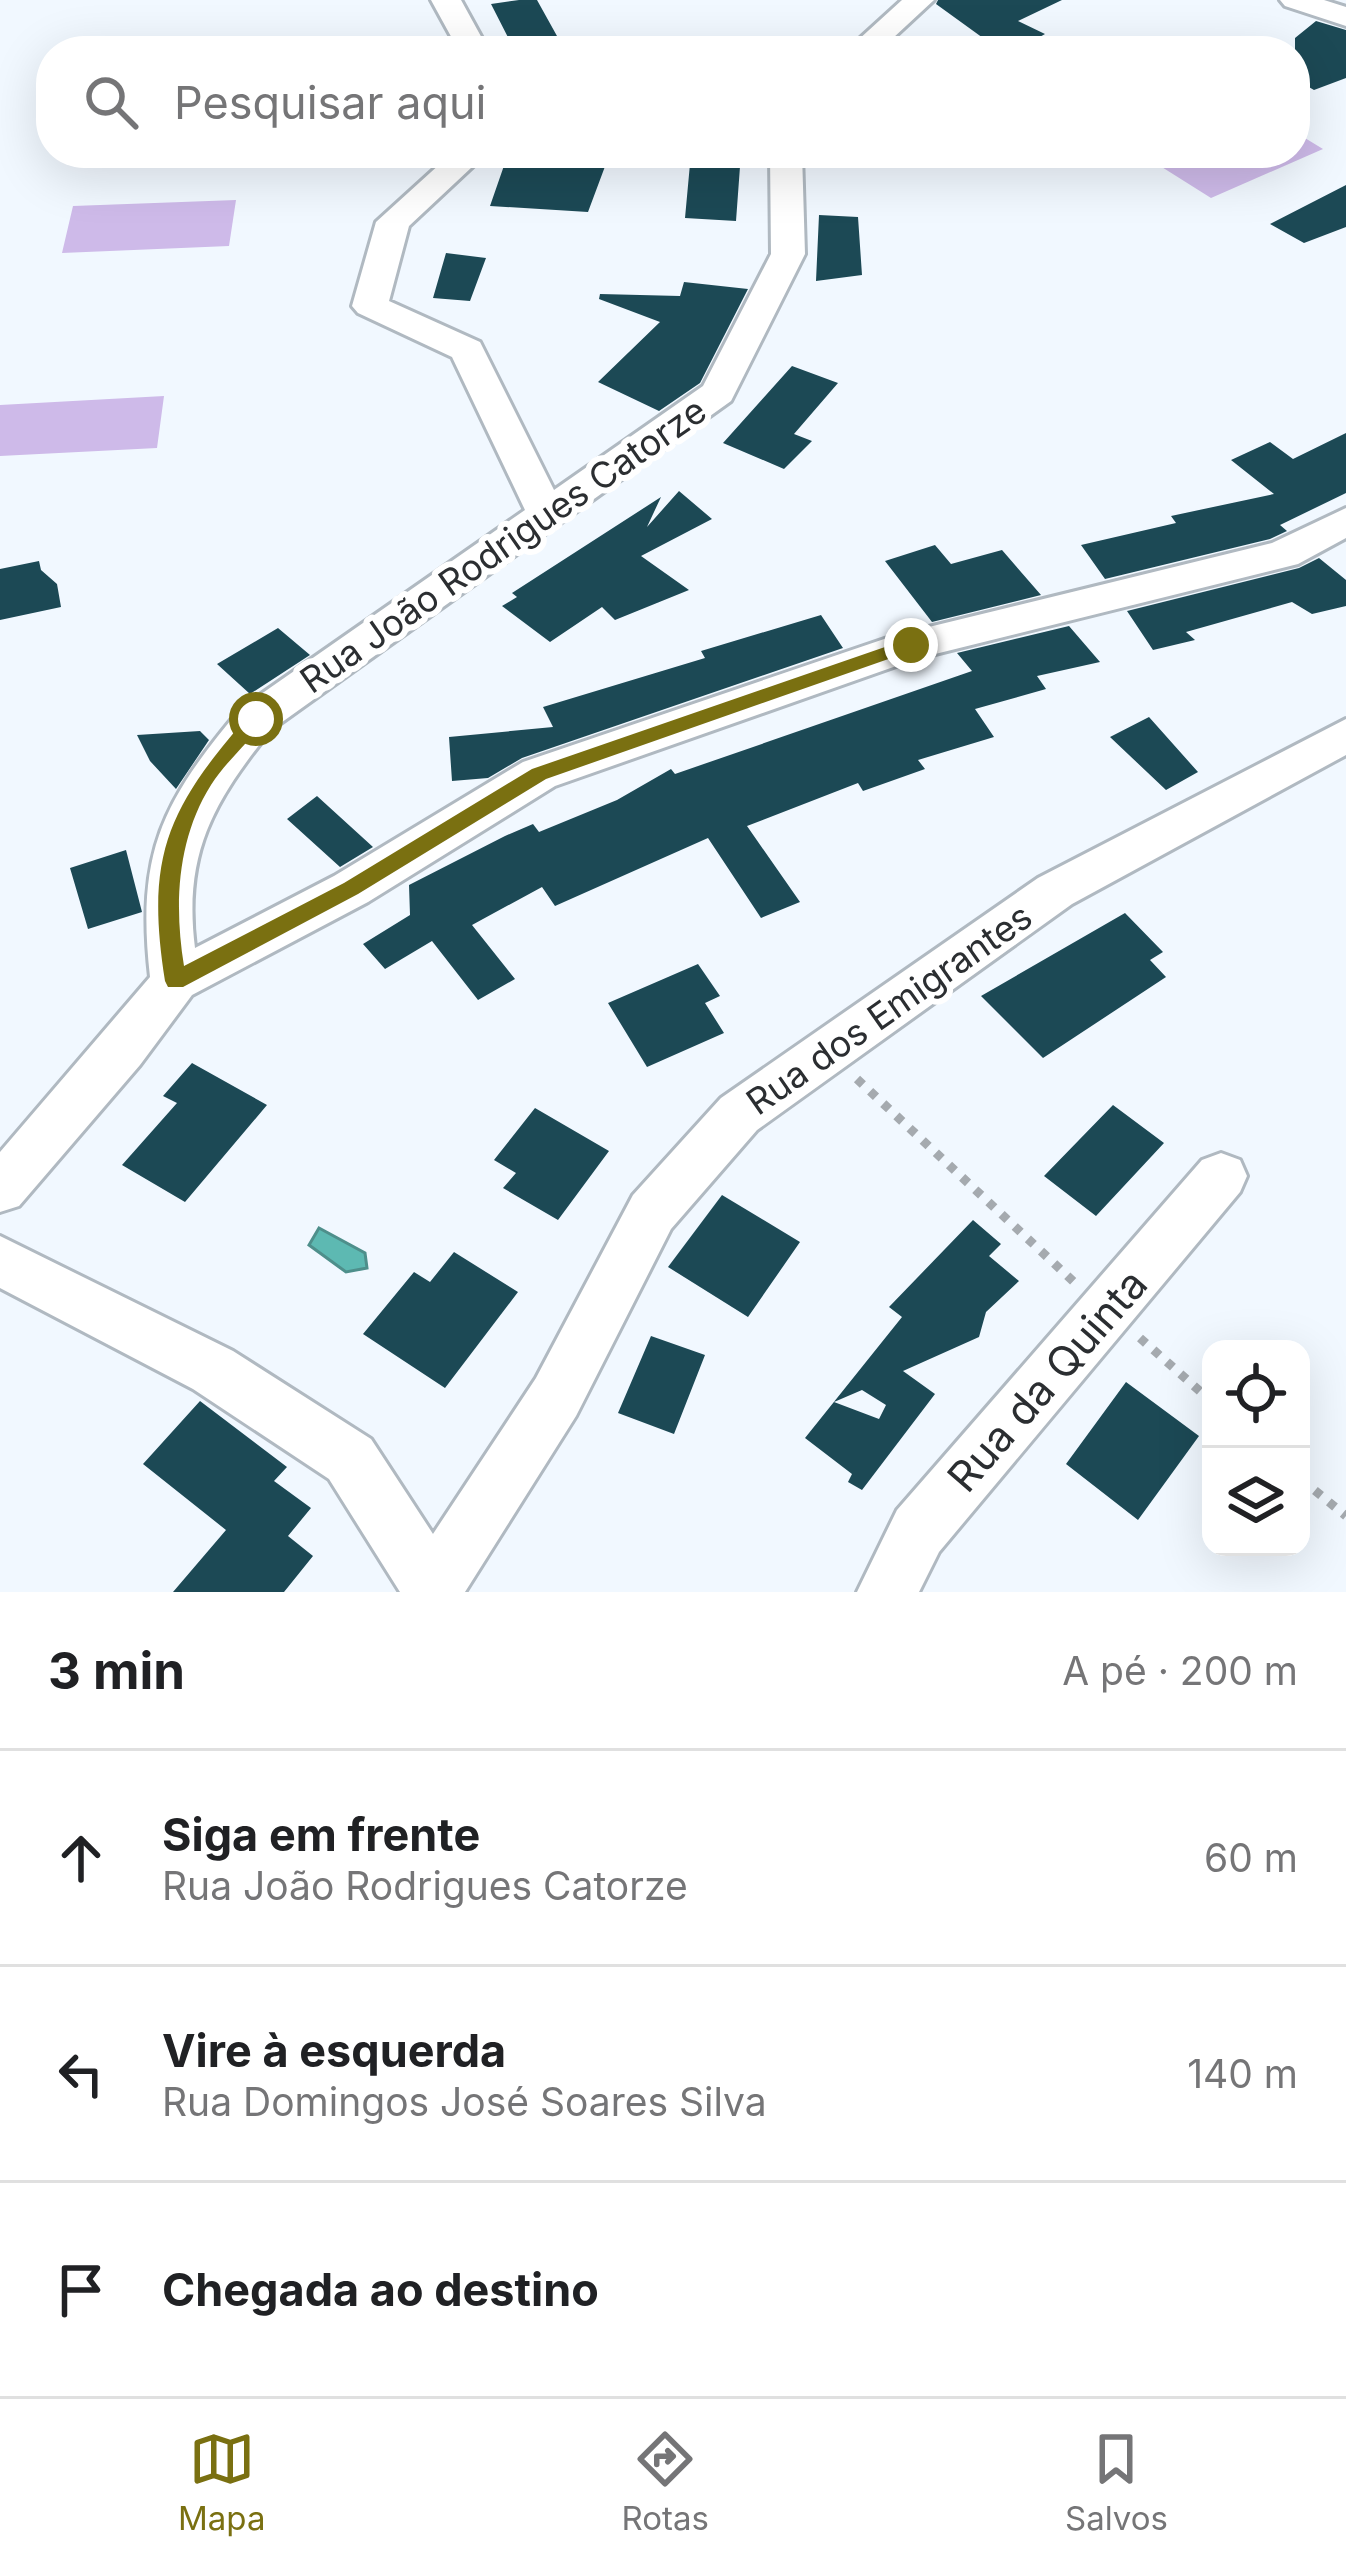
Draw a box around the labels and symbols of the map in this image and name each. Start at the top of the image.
street label: Rua João Rodrigues Catorze [292,388,714,702]
route end [884,618,938,672]
route start [229,692,283,746]
street label: Rua dos Emigrantes [738,894,1040,1124]
street label: Rua da Quinta [937,1258,1157,1502]

